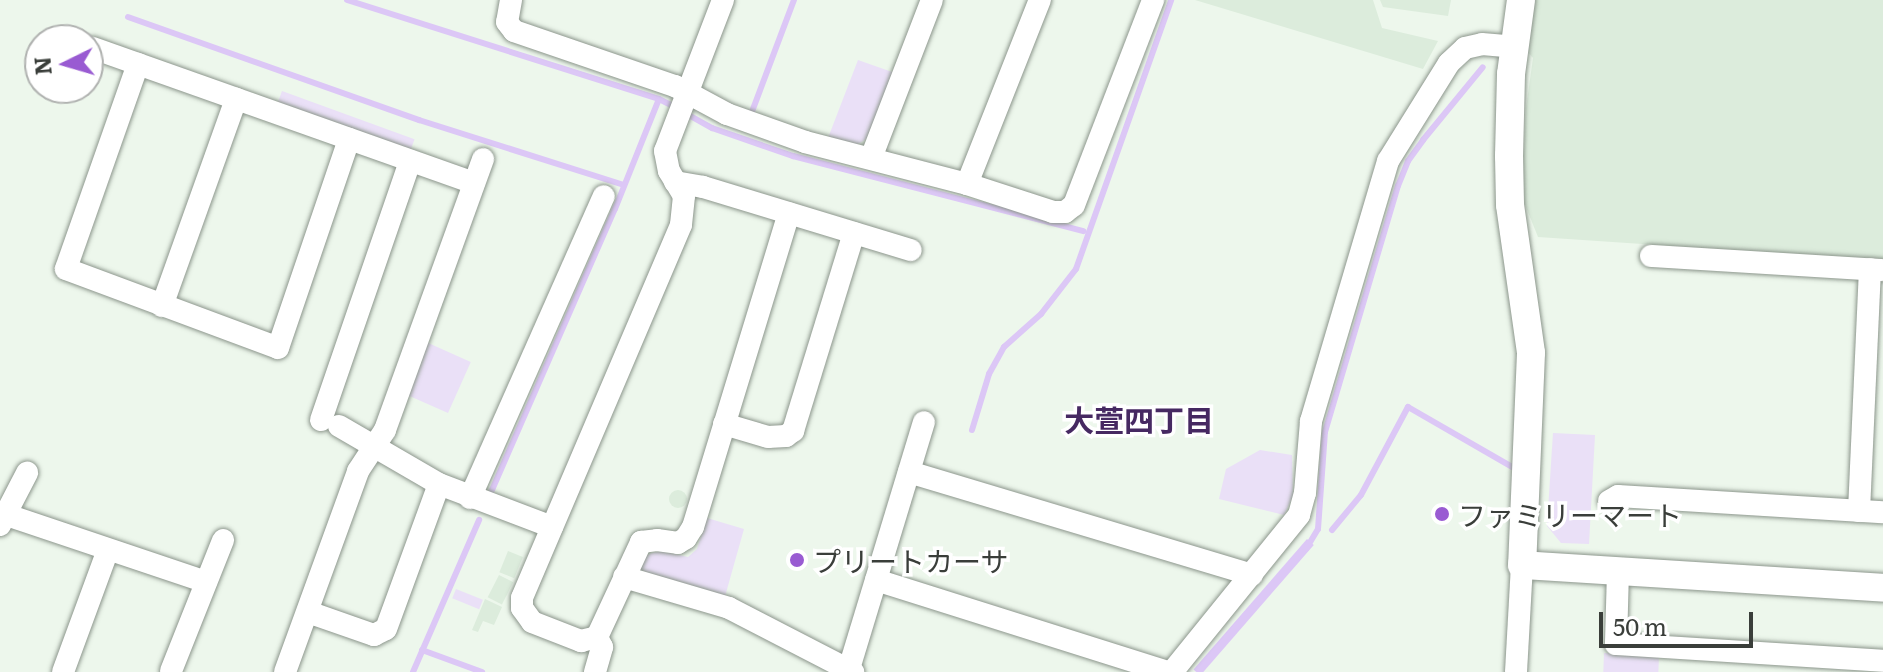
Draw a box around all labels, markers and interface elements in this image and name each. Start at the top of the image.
north arrow [24,24,104,104]
text: N [24,55,59,77]
district label: 大萱四丁目 [1064,401,1214,437]
place label: ファミリーマート [1458,497,1682,531]
marker: ファミリーマート [1433,505,1451,523]
place label: プリートカーサ [813,543,1009,577]
marker: プリートカーサ [788,551,806,569]
scale bar [1603,596,1757,646]
text: 50 m [1613,608,1667,643]

